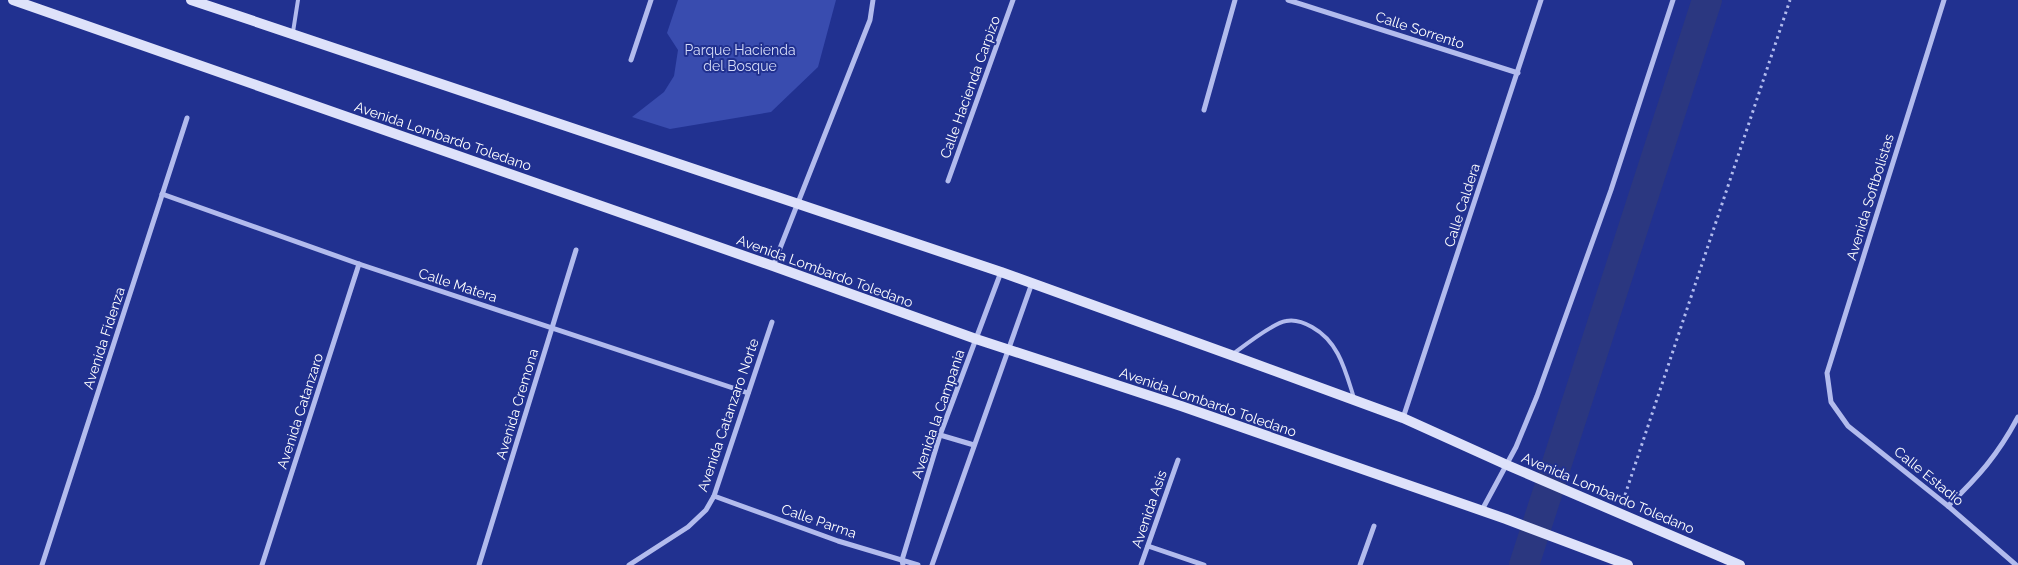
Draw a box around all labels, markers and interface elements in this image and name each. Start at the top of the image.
street label: Calle Sorrento [1374,8,1466,52]
street label: Calle Hacienda Carpizo [937,14,1003,160]
park label: Parque Hacienda del Bosque [684,42,796,74]
street label: Avenida Lombardo Toledano [352,98,534,174]
street label: Avenida Softbolistas [1843,132,1897,262]
street label: Calle Caldera [1441,161,1483,249]
street label: Avenida Lombardo Toledano [735,232,915,310]
street label: Calle Matera [417,265,499,305]
street label: Avenida Fidenza [80,285,128,391]
street label: Avenida Catanzaro Norte [694,336,762,494]
street label: Avenida Cremona [493,347,541,461]
street label: Avenida la Campania [908,347,968,481]
street label: Avenida Catanzaro [274,351,326,471]
street label: Avenida Lombardo Toledano [1117,364,1299,440]
street label: Calle Estadio [1891,443,1967,509]
street label: Avenida Lombardo Toledano [1519,449,1697,537]
street label: Avenida Asis [1128,468,1170,550]
street label: Calle Parma [779,501,859,541]

